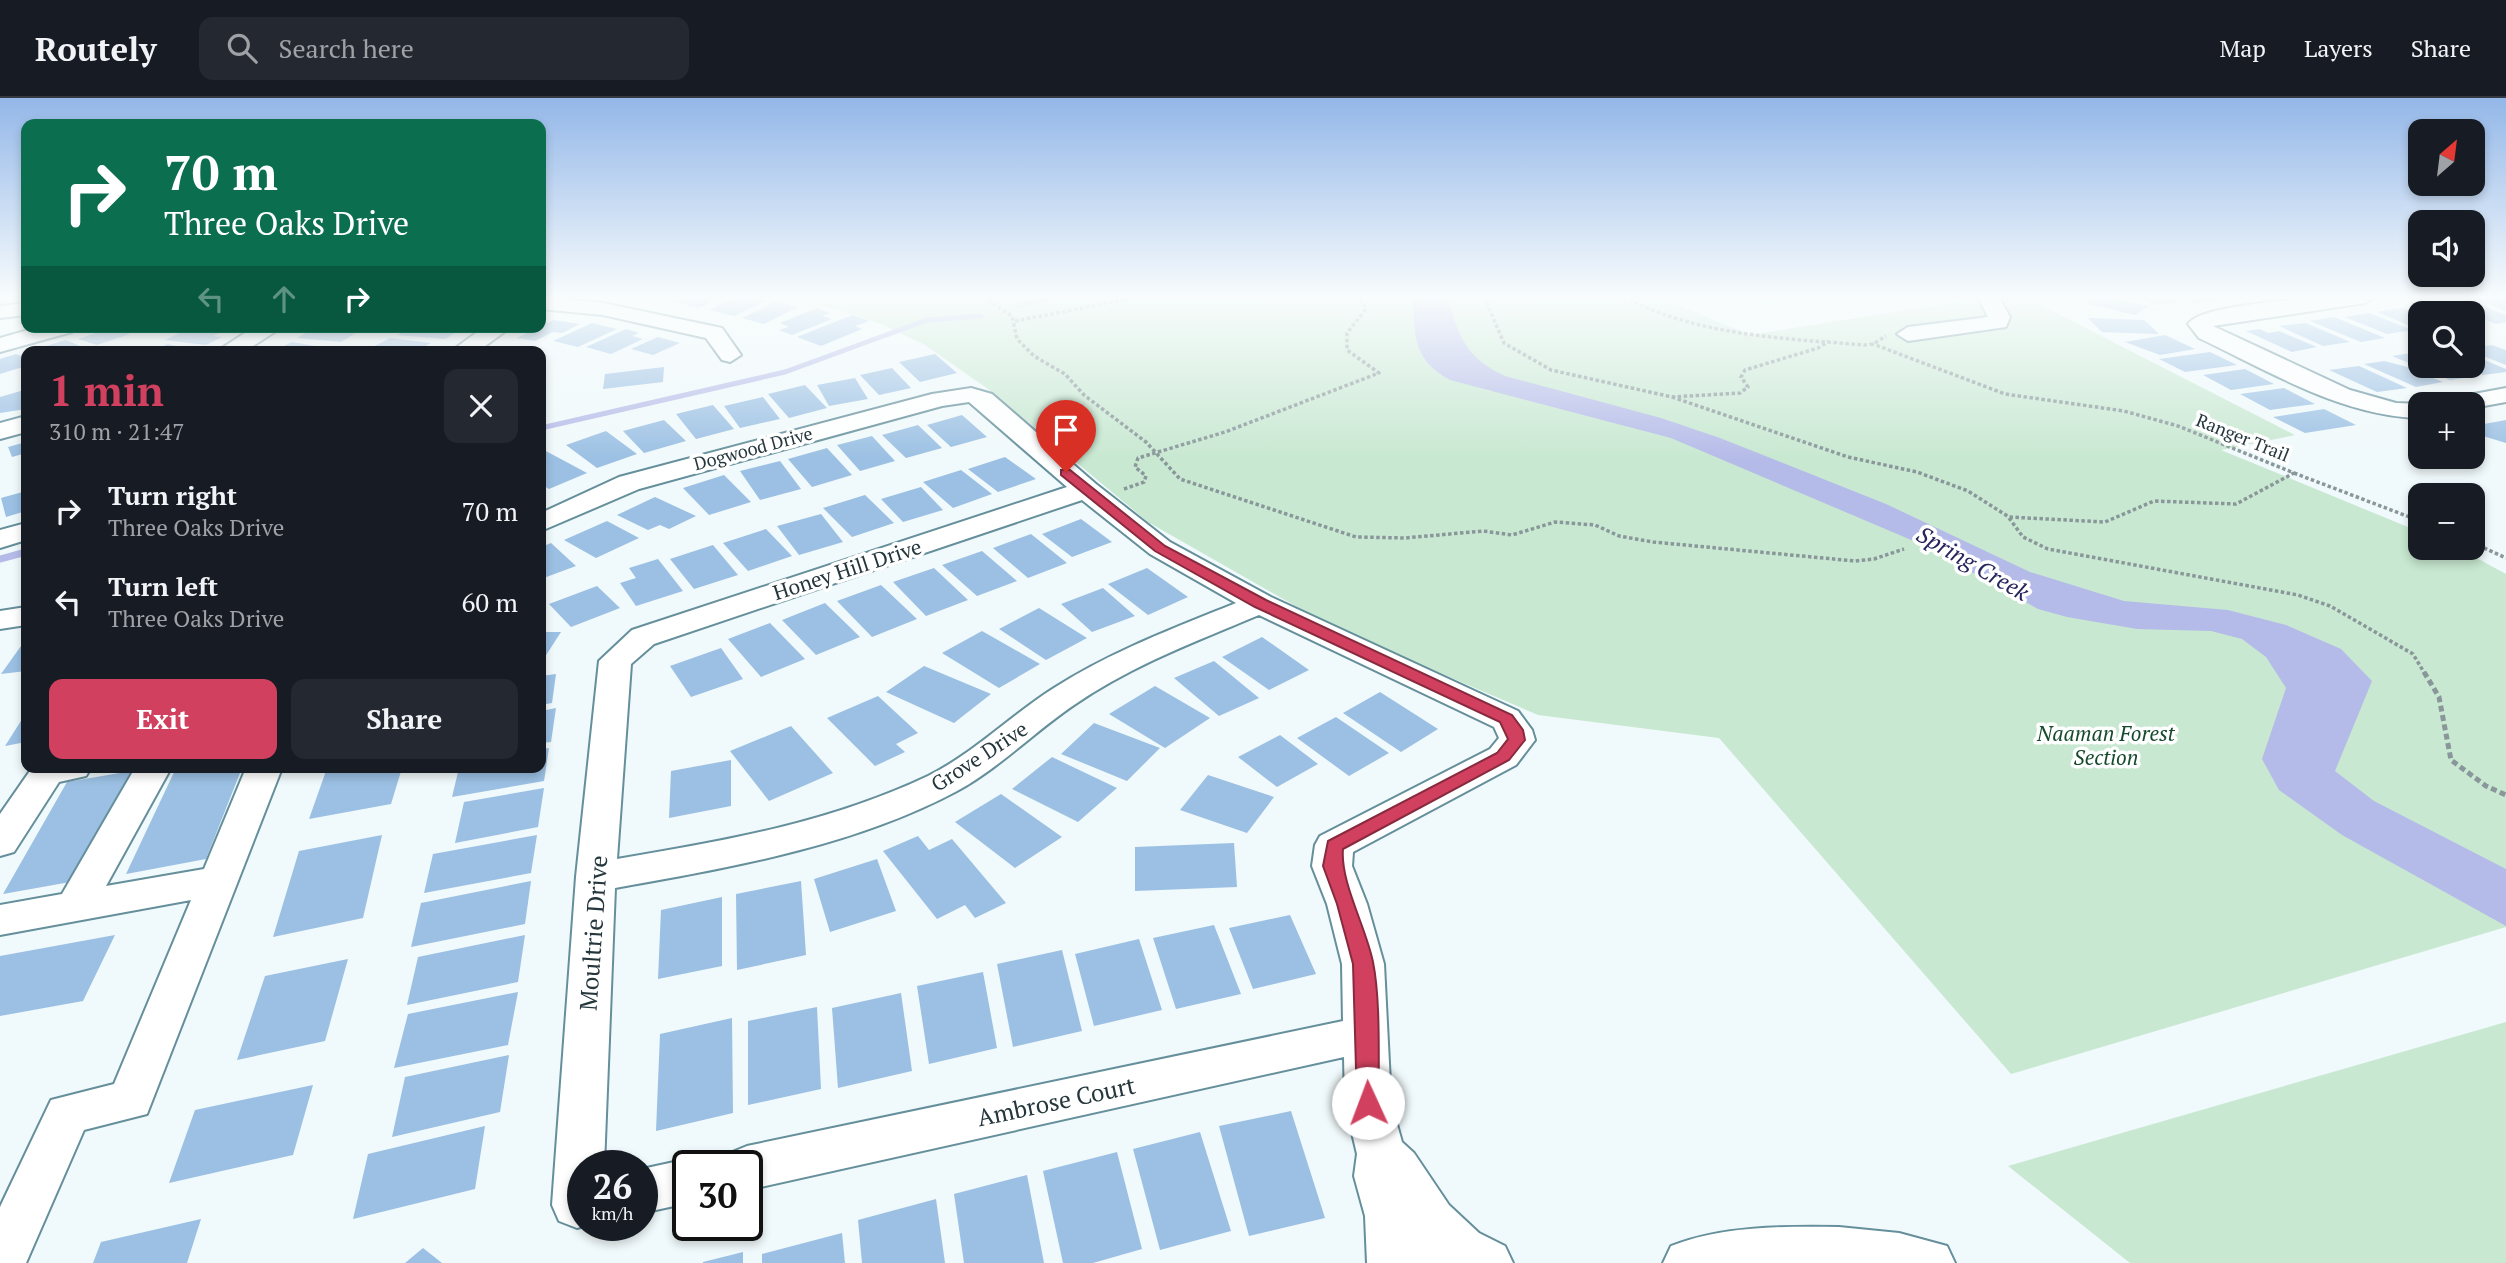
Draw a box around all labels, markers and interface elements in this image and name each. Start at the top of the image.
search box [199,17,689,80]
text: Routely [35,27,157,70]
icon: search [223,29,261,67]
text: Search here [279,31,414,65]
text: Map [2219,32,2266,64]
text: Layers [2304,32,2373,64]
text: Share [2411,32,2471,64]
north arrow [2408,119,2485,196]
map controls [2408,119,2485,560]
text: 70 m [164,139,278,204]
icon: right [49,147,140,238]
text: Three Oaks Drive [164,202,409,244]
button: sound [2408,210,2485,287]
icon: left [192,280,230,318]
icon: ahead [265,280,303,318]
icon: right [338,280,376,318]
button: search [2408,301,2485,378]
text: 1 min [49,362,164,418]
button: close [444,369,518,443]
button: + [2408,392,2485,469]
pin [1036,400,1096,472]
street label: Ranger Trail [2193,407,2293,467]
icon: arrive [1047,411,1085,449]
text: 310 m · 21:47 [49,416,184,447]
street label: Dogwood Drive [691,421,815,475]
text: Turn right [108,478,237,512]
button: − [2408,483,2485,560]
icon: right [49,492,87,530]
text: 70 m [462,494,518,528]
text: Three Oaks Drive [108,512,284,543]
water label: Spring Creek [1911,518,2036,608]
street label: Honey Hill Drive [769,532,925,606]
text: Turn left [108,569,218,603]
icon: left [49,583,87,621]
text: 60 m [462,585,518,619]
text: Three Oaks Drive [108,603,284,634]
button: Exit [49,679,277,759]
button: Share [291,679,518,759]
street label: Grove Drive [925,714,1033,798]
park label: Naaman Forest Section [2036,719,2176,771]
street label: Moultrie Drive [572,854,614,1012]
position arrow [1331,1066,1405,1140]
street label: Ambrose Court [974,1069,1138,1133]
speed limit sign: 30 [672,1150,763,1241]
text: 26 [593,1163,632,1209]
text: km/h [592,1201,633,1225]

